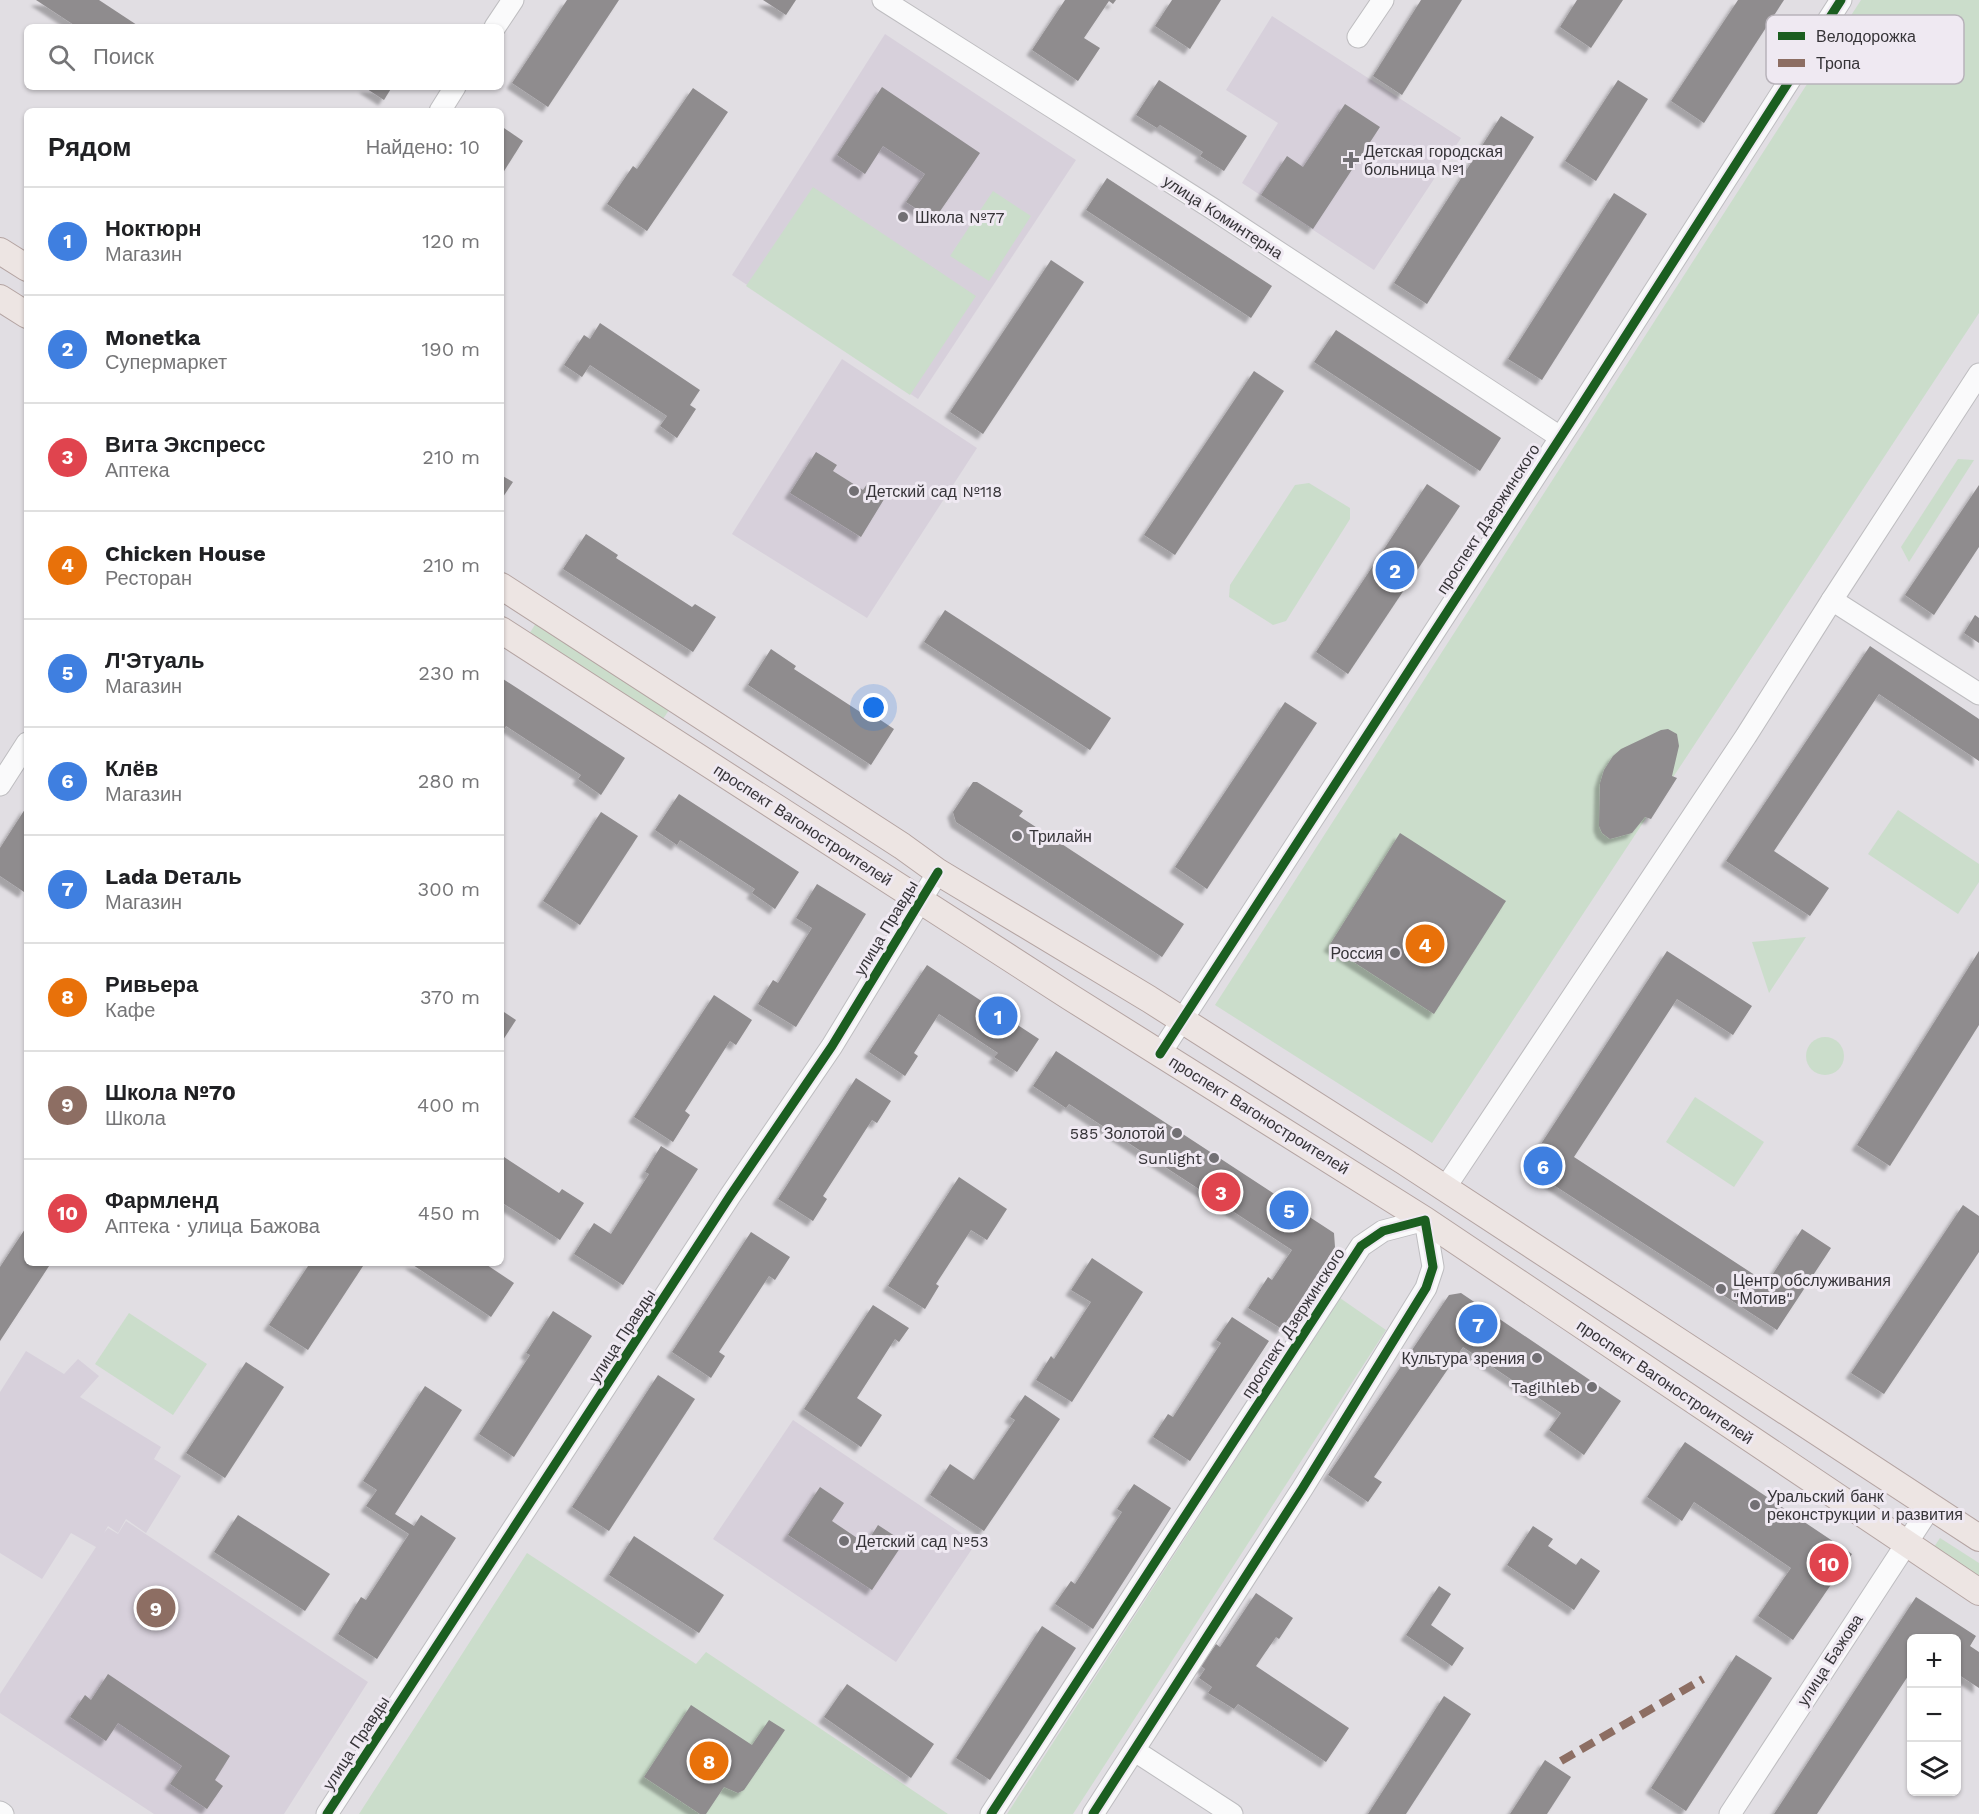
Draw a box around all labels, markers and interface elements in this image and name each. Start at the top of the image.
legend [1766,15,1964,84]
search box [24,24,504,90]
text: Велодорожка [1816,27,1916,46]
icon: search [45,41,78,74]
text: Поиск [93,44,154,69]
text: Тропа [1816,54,1860,73]
text: Рядом [48,132,131,162]
text: Найдено: 10 [366,135,480,159]
place label: Детская городская больница №1 [1364,142,1503,179]
marker: Детская городская больница №1 [1342,151,1360,169]
street label: улица Коминтерна [1159,171,1287,263]
place label: Школа №77 [915,208,1005,227]
marker: Школа №77 [896,210,910,224]
text: Ноктюрн [105,216,202,241]
text: 1 [63,229,72,253]
text: 120 m [422,229,480,253]
text: Магазин [105,242,182,266]
text: Monetka [105,325,201,350]
text: 2 [62,337,73,361]
text: 190 m [422,337,480,361]
text: Супермаркет [105,350,227,374]
text: Вита Экспресс [105,432,265,457]
street label: проспект Дзержинского [1432,440,1544,598]
text: 3 [62,445,73,469]
text: 210 m [422,445,480,469]
text: Аптека [105,458,170,482]
place label: Детский сад №118 [866,482,1002,501]
marker: Детский сад №118 [847,484,861,498]
text: Chicken House [105,541,266,566]
pin: 2 [1376,548,1414,592]
text: 4 [61,553,74,577]
text: 210 m [422,553,480,577]
text: Ресторан [105,566,192,590]
text: Л'Этуаль [105,648,205,673]
text: 5 [62,661,73,685]
text: 230 m [418,661,480,685]
text: Магазин [105,674,182,698]
your location [859,693,888,722]
text: Клёв [105,756,158,781]
street label: проспект Вагоностроителей [710,760,896,890]
text: 6 [61,769,74,793]
text: 280 m [418,769,480,793]
text: Магазин [105,782,182,806]
place label: Трилайн [1029,827,1092,846]
marker: Трилайн [1010,829,1024,843]
text: Lada Dеталь [105,864,242,889]
text: 7 [61,877,74,901]
text: 300 m [418,877,480,901]
street label: улица Правды [850,877,922,979]
text: Магазин [105,890,182,914]
pin: 4 [1406,922,1444,966]
place label: Россия [1331,944,1383,963]
marker: Россия [1388,946,1402,960]
text: Ривьера [105,972,198,997]
text: 8 [61,985,74,1009]
text: 370 m [420,985,480,1009]
pin: 1 [978,994,1018,1038]
text: Кафе [105,998,155,1022]
street label: проспект Вагоностроителей [1166,1052,1352,1178]
text: Школа №70 [105,1080,236,1105]
text: 9 [61,1093,74,1117]
text: 400 m [417,1093,480,1117]
text: Школа [105,1106,166,1130]
place label: 585 Золотой [1070,1124,1165,1143]
marker: 585 Золотой [1170,1126,1184,1140]
pin: 6 [1524,1144,1562,1188]
place label: Sunlight [1138,1149,1202,1168]
marker: Sunlight [1207,1151,1221,1165]
pin: 3 [1202,1170,1240,1214]
text: Фармленд [105,1188,219,1213]
pin: 5 [1270,1188,1308,1232]
text: 10 [57,1201,78,1225]
text: 450 m [418,1201,480,1225]
text: Аптека · улица Бажова [105,1214,320,1238]
street label: проспект Дзержинского [1237,1244,1349,1402]
place label: Центр обслуживания "Мотив" [1733,1271,1891,1308]
marker: Центр обслуживания "Мотив" [1714,1282,1728,1296]
street label: улица Правды [585,1286,659,1386]
pin: 7 [1458,1302,1498,1346]
street label: проспект Вагоностроителей [1573,1316,1757,1448]
place label: Культура зрения [1401,1349,1525,1368]
marker: Культура зрения [1530,1351,1544,1365]
place label: Tagilhleb [1511,1378,1580,1397]
marker: Tagilhleb [1585,1380,1599,1394]
place label: Уральский банк реконструкции и развития [1767,1487,1963,1524]
marker: Уральский банк реконструкции и развития [1748,1498,1762,1512]
place label: Детский сад №53 [856,1532,989,1551]
marker: Детский сад №53 [837,1534,851,1548]
pin: 10 [1810,1540,1848,1586]
pin: 9 [136,1586,176,1630]
street label: улица Бажова [1793,1610,1867,1709]
map controls [1907,1634,1961,1796]
button: + [1907,1634,1961,1688]
button: − [1907,1688,1961,1742]
street label: улица Правды [319,1693,393,1793]
pin: 8 [690,1738,728,1784]
button: layers [1907,1742,1961,1796]

